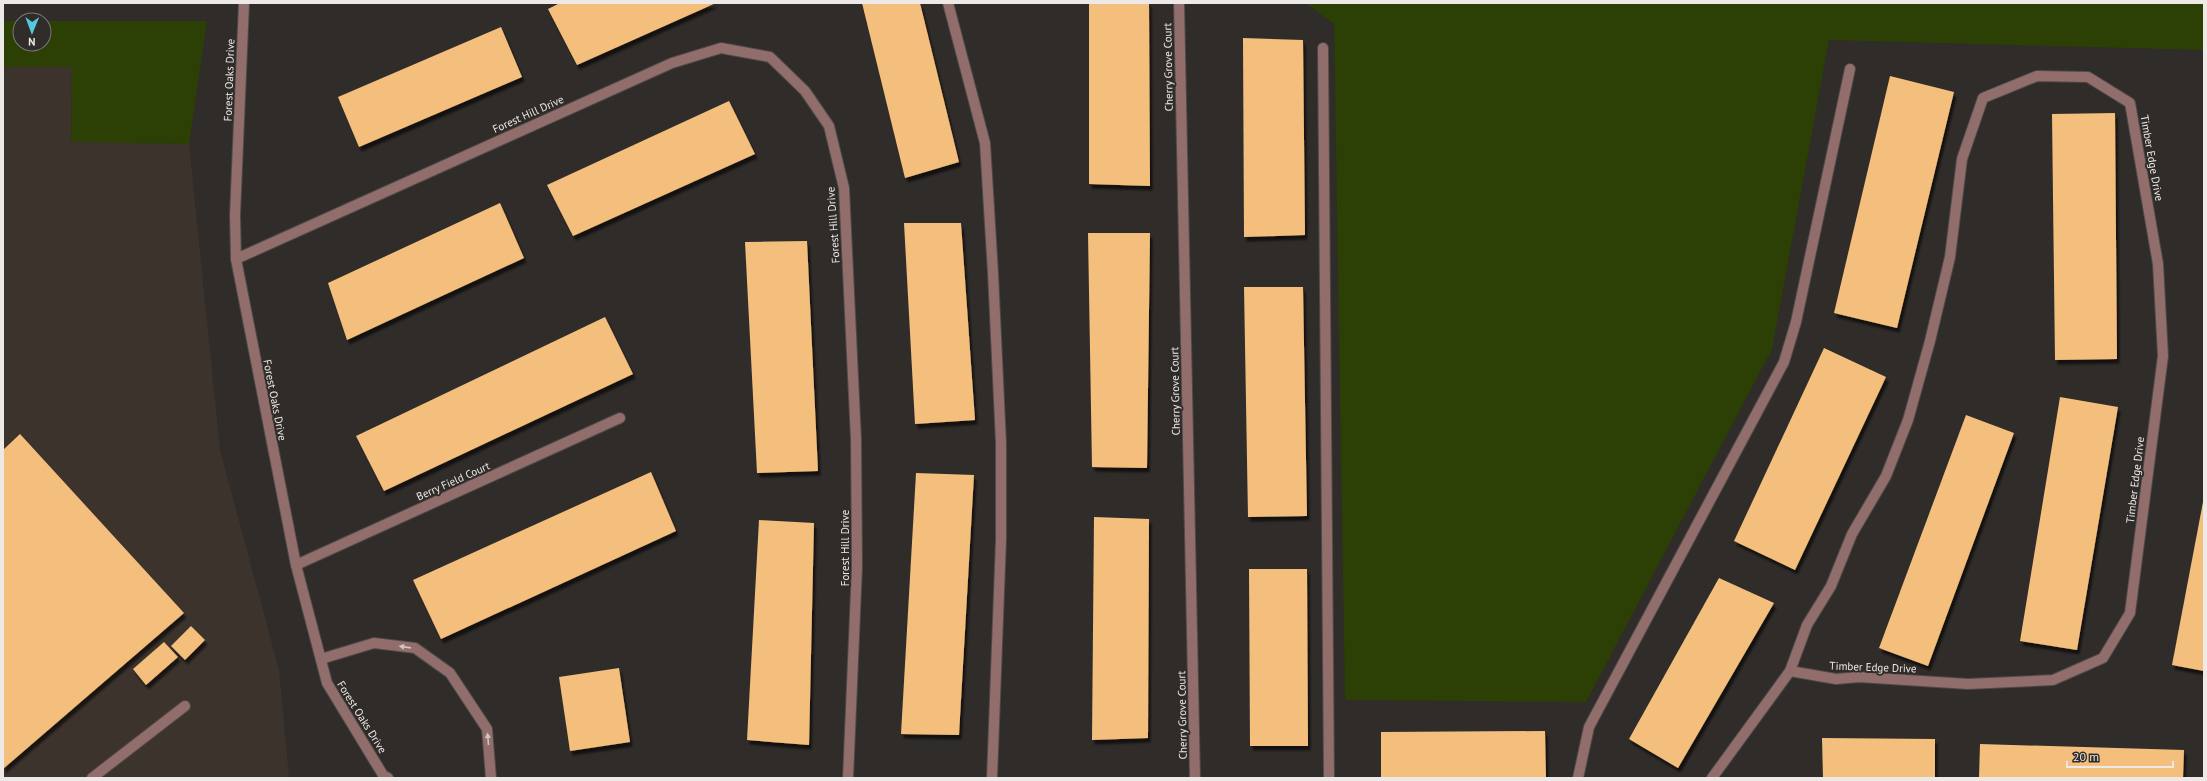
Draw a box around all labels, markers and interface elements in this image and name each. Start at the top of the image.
north arrow [12,12,52,52]
street label: Cherry Grove Court [1160,22,1176,111]
text: N [28,35,36,49]
street label: Forest Oaks Drive [221,38,237,122]
street label: Forest Hill Drive [490,92,566,136]
street label: Timber Edge Drive [2138,114,2167,202]
street label: Forest Hill Drive [823,186,843,264]
street label: Cherry Grove Court [1167,346,1183,435]
street label: Forest Oaks Drive [260,358,290,442]
street label: Timber Edge Drive [2123,436,2147,524]
street label: Berry Field Court [414,458,492,503]
street label: Forest Hill Drive [838,509,852,586]
one-way arrow [399,644,411,650]
street label: Timber Edge Drive [1829,658,1917,676]
street label: Cherry Grove Court [1174,670,1190,759]
street label: Forest Oaks Drive [334,678,390,756]
one-way arrow [485,733,491,745]
scale bar [2067,743,2173,769]
text: 20 m [2073,749,2099,764]

